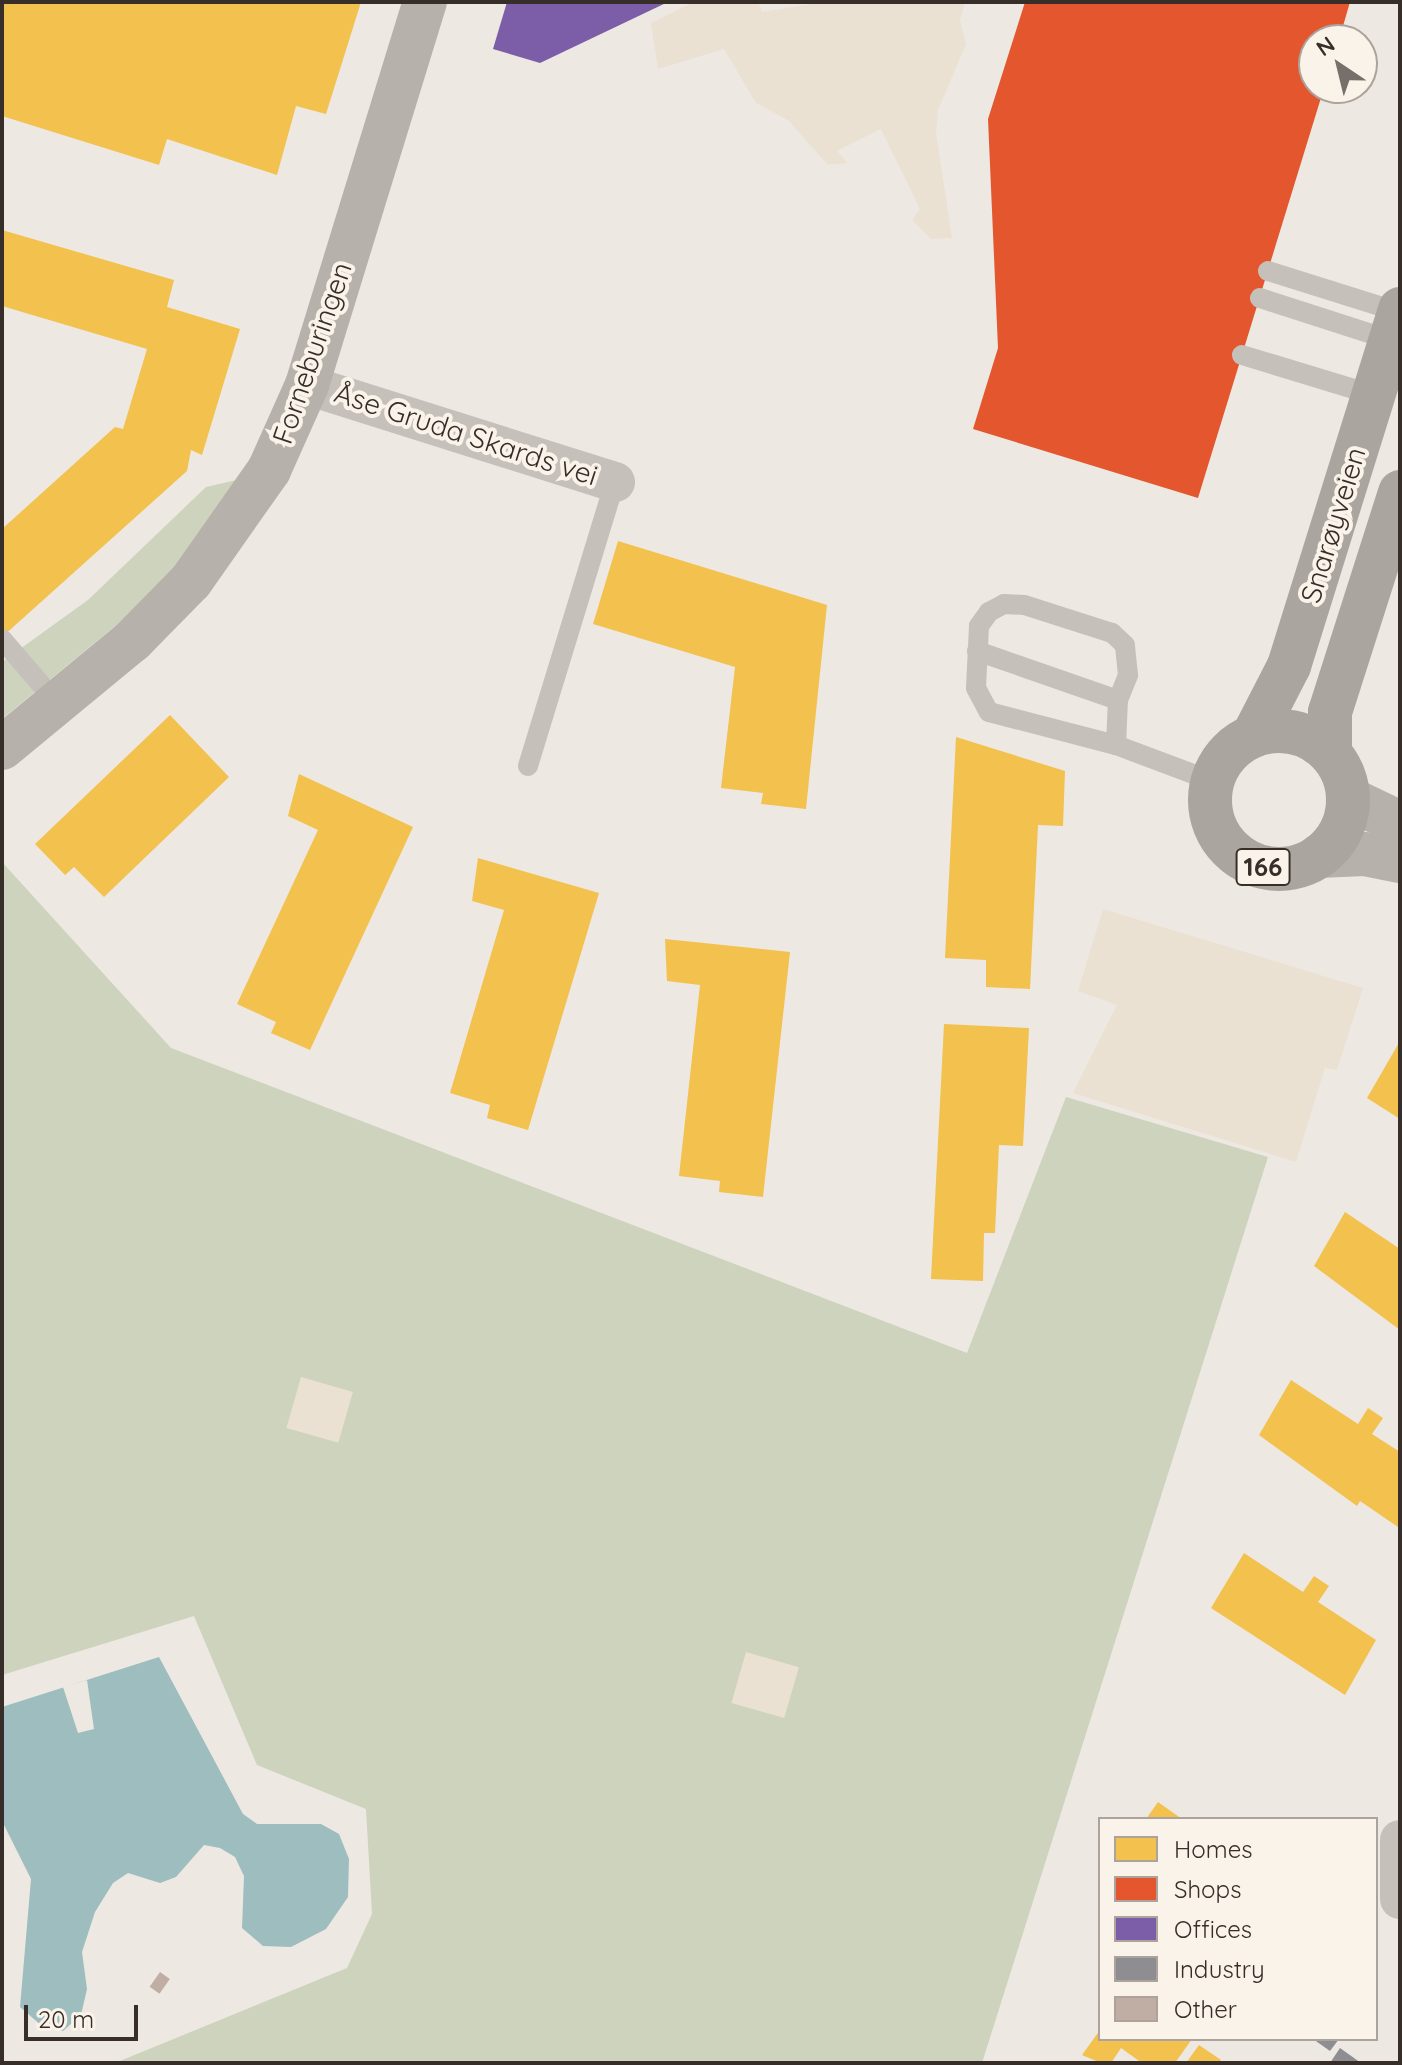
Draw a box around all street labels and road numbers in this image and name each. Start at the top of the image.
street label: Forneburingen [265,258,359,448]
street label: Åse Gruda Skards vei [330,376,602,492]
street label: Snarøyveien [1293,443,1373,607]
road number: 166 [1235,845,1291,889]

